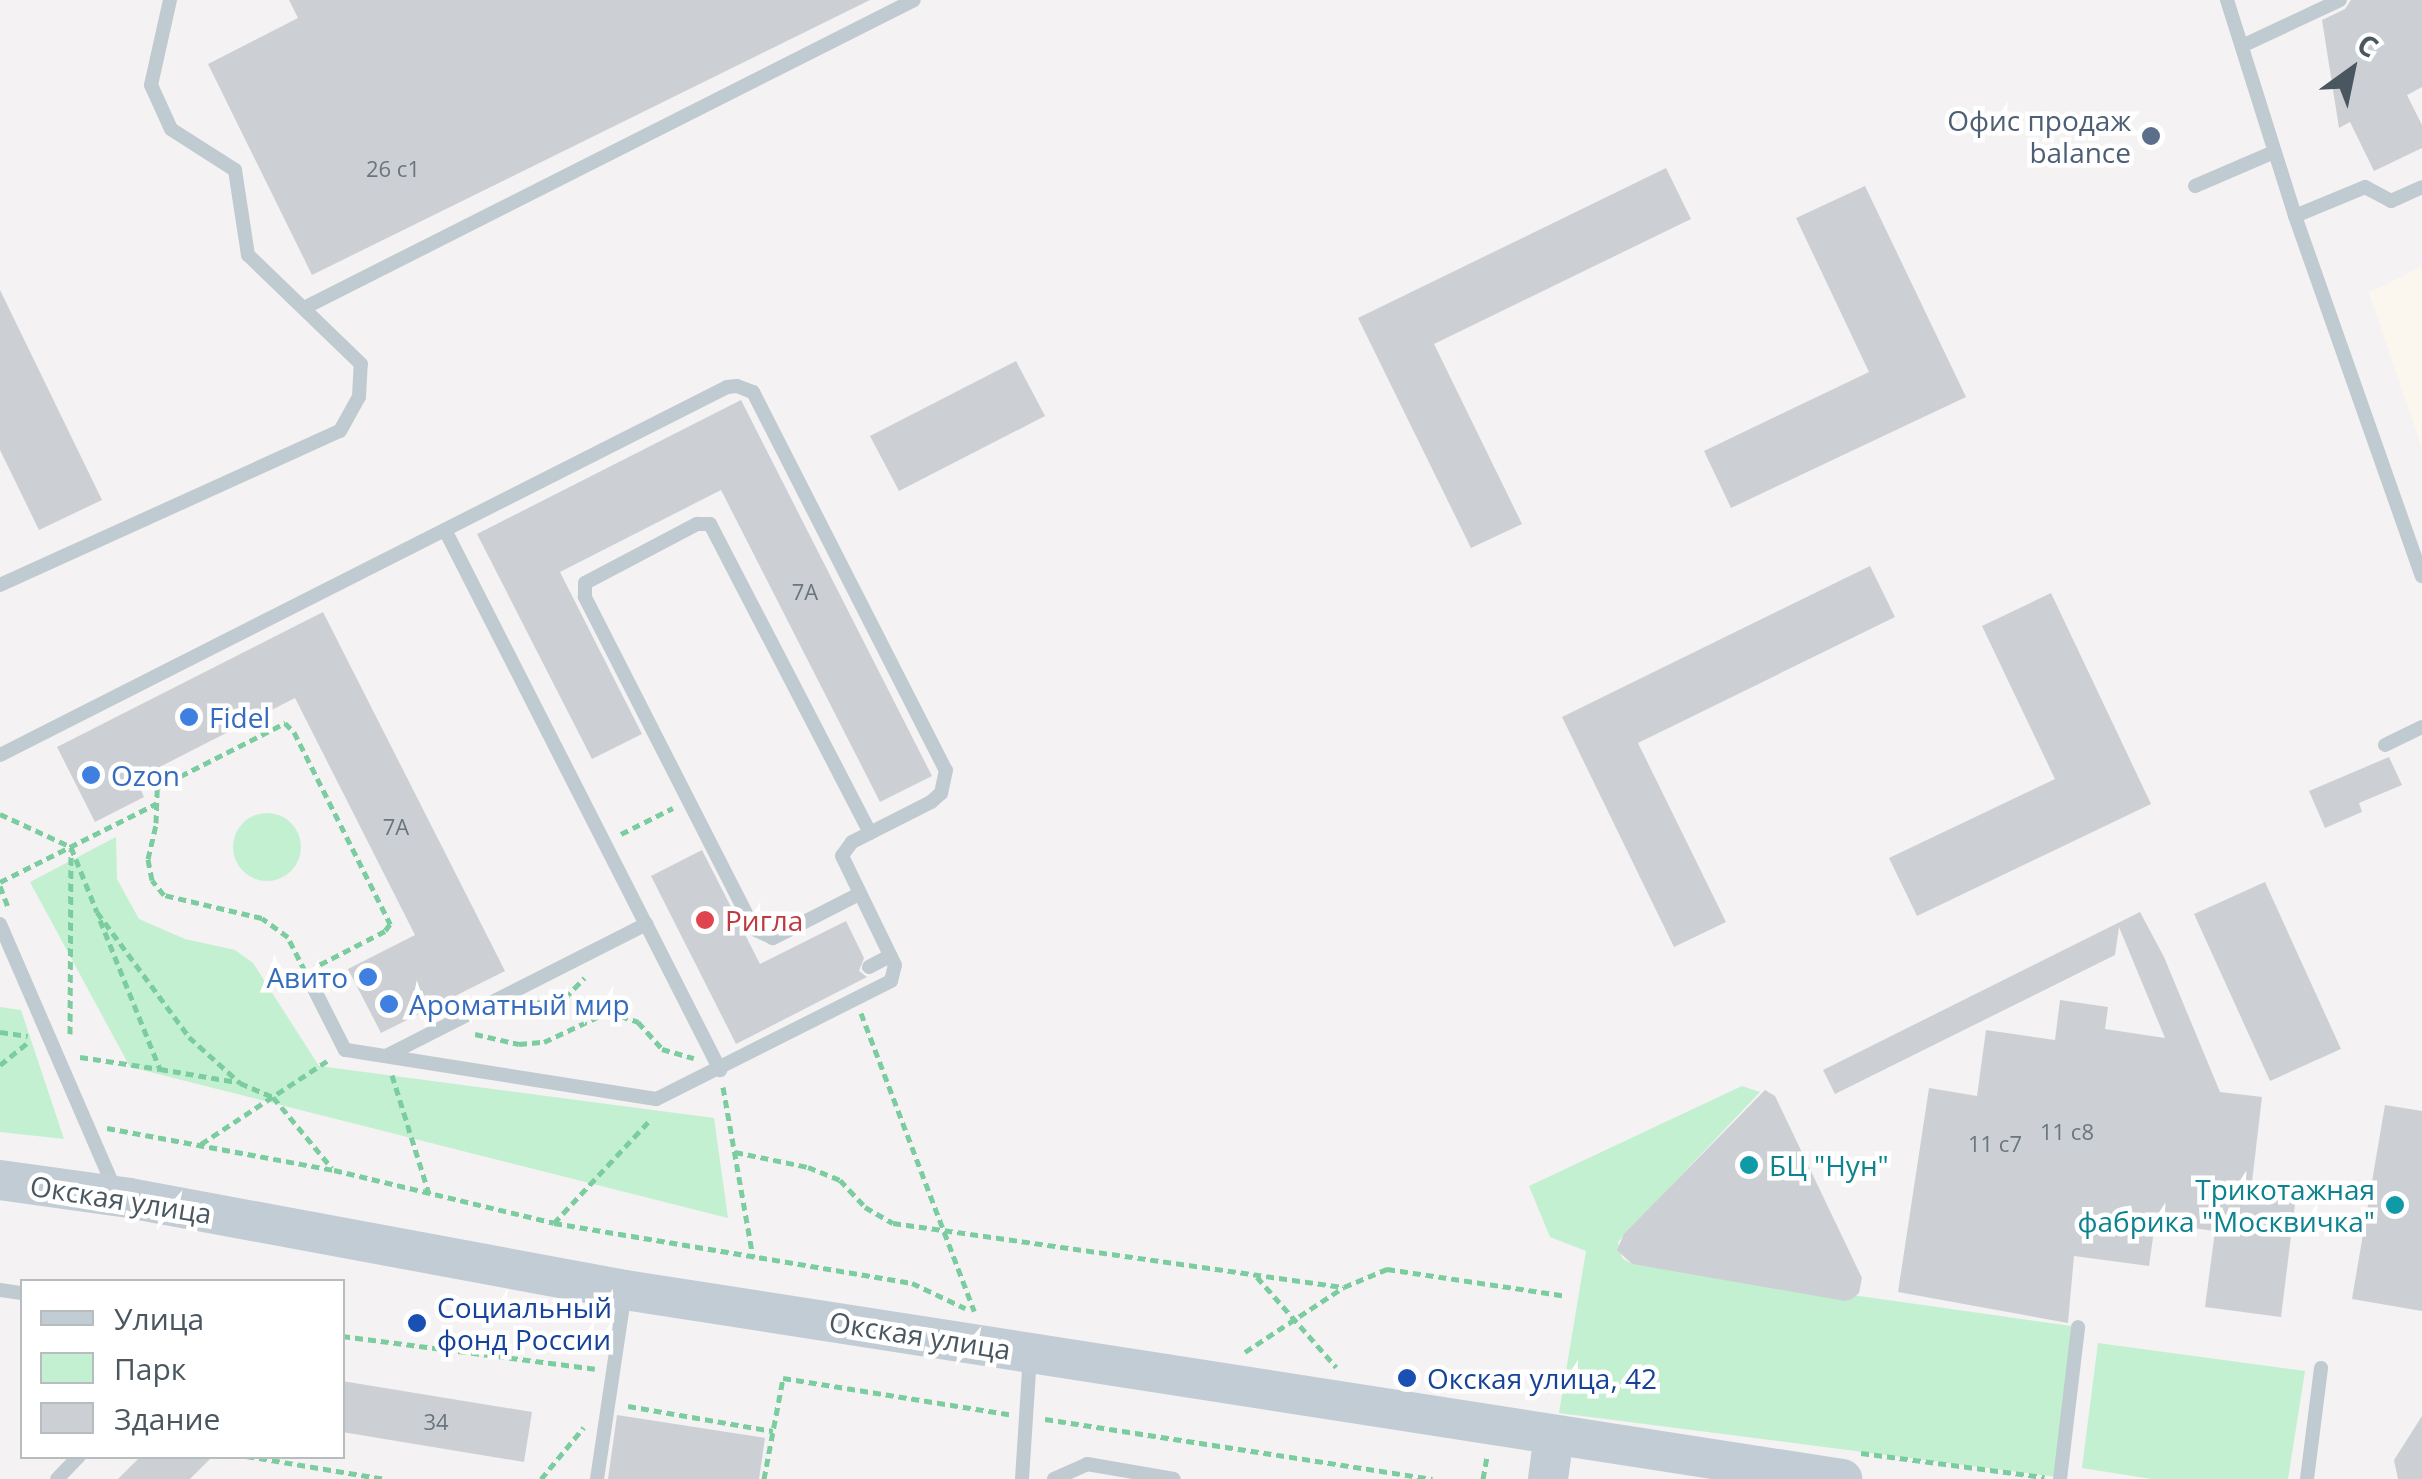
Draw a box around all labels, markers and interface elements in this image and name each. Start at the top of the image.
north arrow [2302,20,2402,120]
text: С [2351,24,2386,66]
place label: Офис продаж balance [1947,103,2131,169]
marker: Офис продаж balance [2140,125,2162,147]
house number: 26 с1 [366,156,420,182]
house number: 7А [792,579,818,605]
place label: Fidel [209,700,270,734]
marker: Fidel [178,706,200,728]
place label: Ozon [111,758,180,792]
marker: Ozon [80,764,102,786]
house number: 7А [383,814,409,840]
place label: Ригла [725,903,803,937]
marker: Ригла [694,909,716,931]
place label: Авито [266,960,348,994]
marker: Авито [357,966,379,988]
place label: Ароматный мир [409,987,630,1021]
marker: Ароматный мир [378,993,400,1015]
house number: 11 с8 [2040,1119,2094,1145]
house number: 11 с7 [1968,1131,2022,1157]
place label: БЦ "Нун" [1769,1148,1889,1182]
marker: БЦ "Нун" [1738,1154,1760,1176]
street label: Окская улица [28,1168,214,1230]
place label: Трикотажная фабрика "Москвичка" [2077,1172,2375,1238]
marker: Трикотажная фабрика "Москвичка" [2384,1194,2406,1216]
legend [20,1279,345,1459]
place label: Социальный фонд России [437,1290,612,1356]
text: Улица [114,1298,204,1339]
street label: Окская улица [827,1304,1013,1366]
marker: Социальный фонд России [406,1312,428,1334]
text: Парк [114,1348,186,1389]
place label: Окская улица, 42 [1427,1361,1657,1395]
marker: Окская улица, 42 [1396,1367,1418,1389]
text: Здание [114,1398,220,1439]
house number: 34 [423,1409,449,1435]

